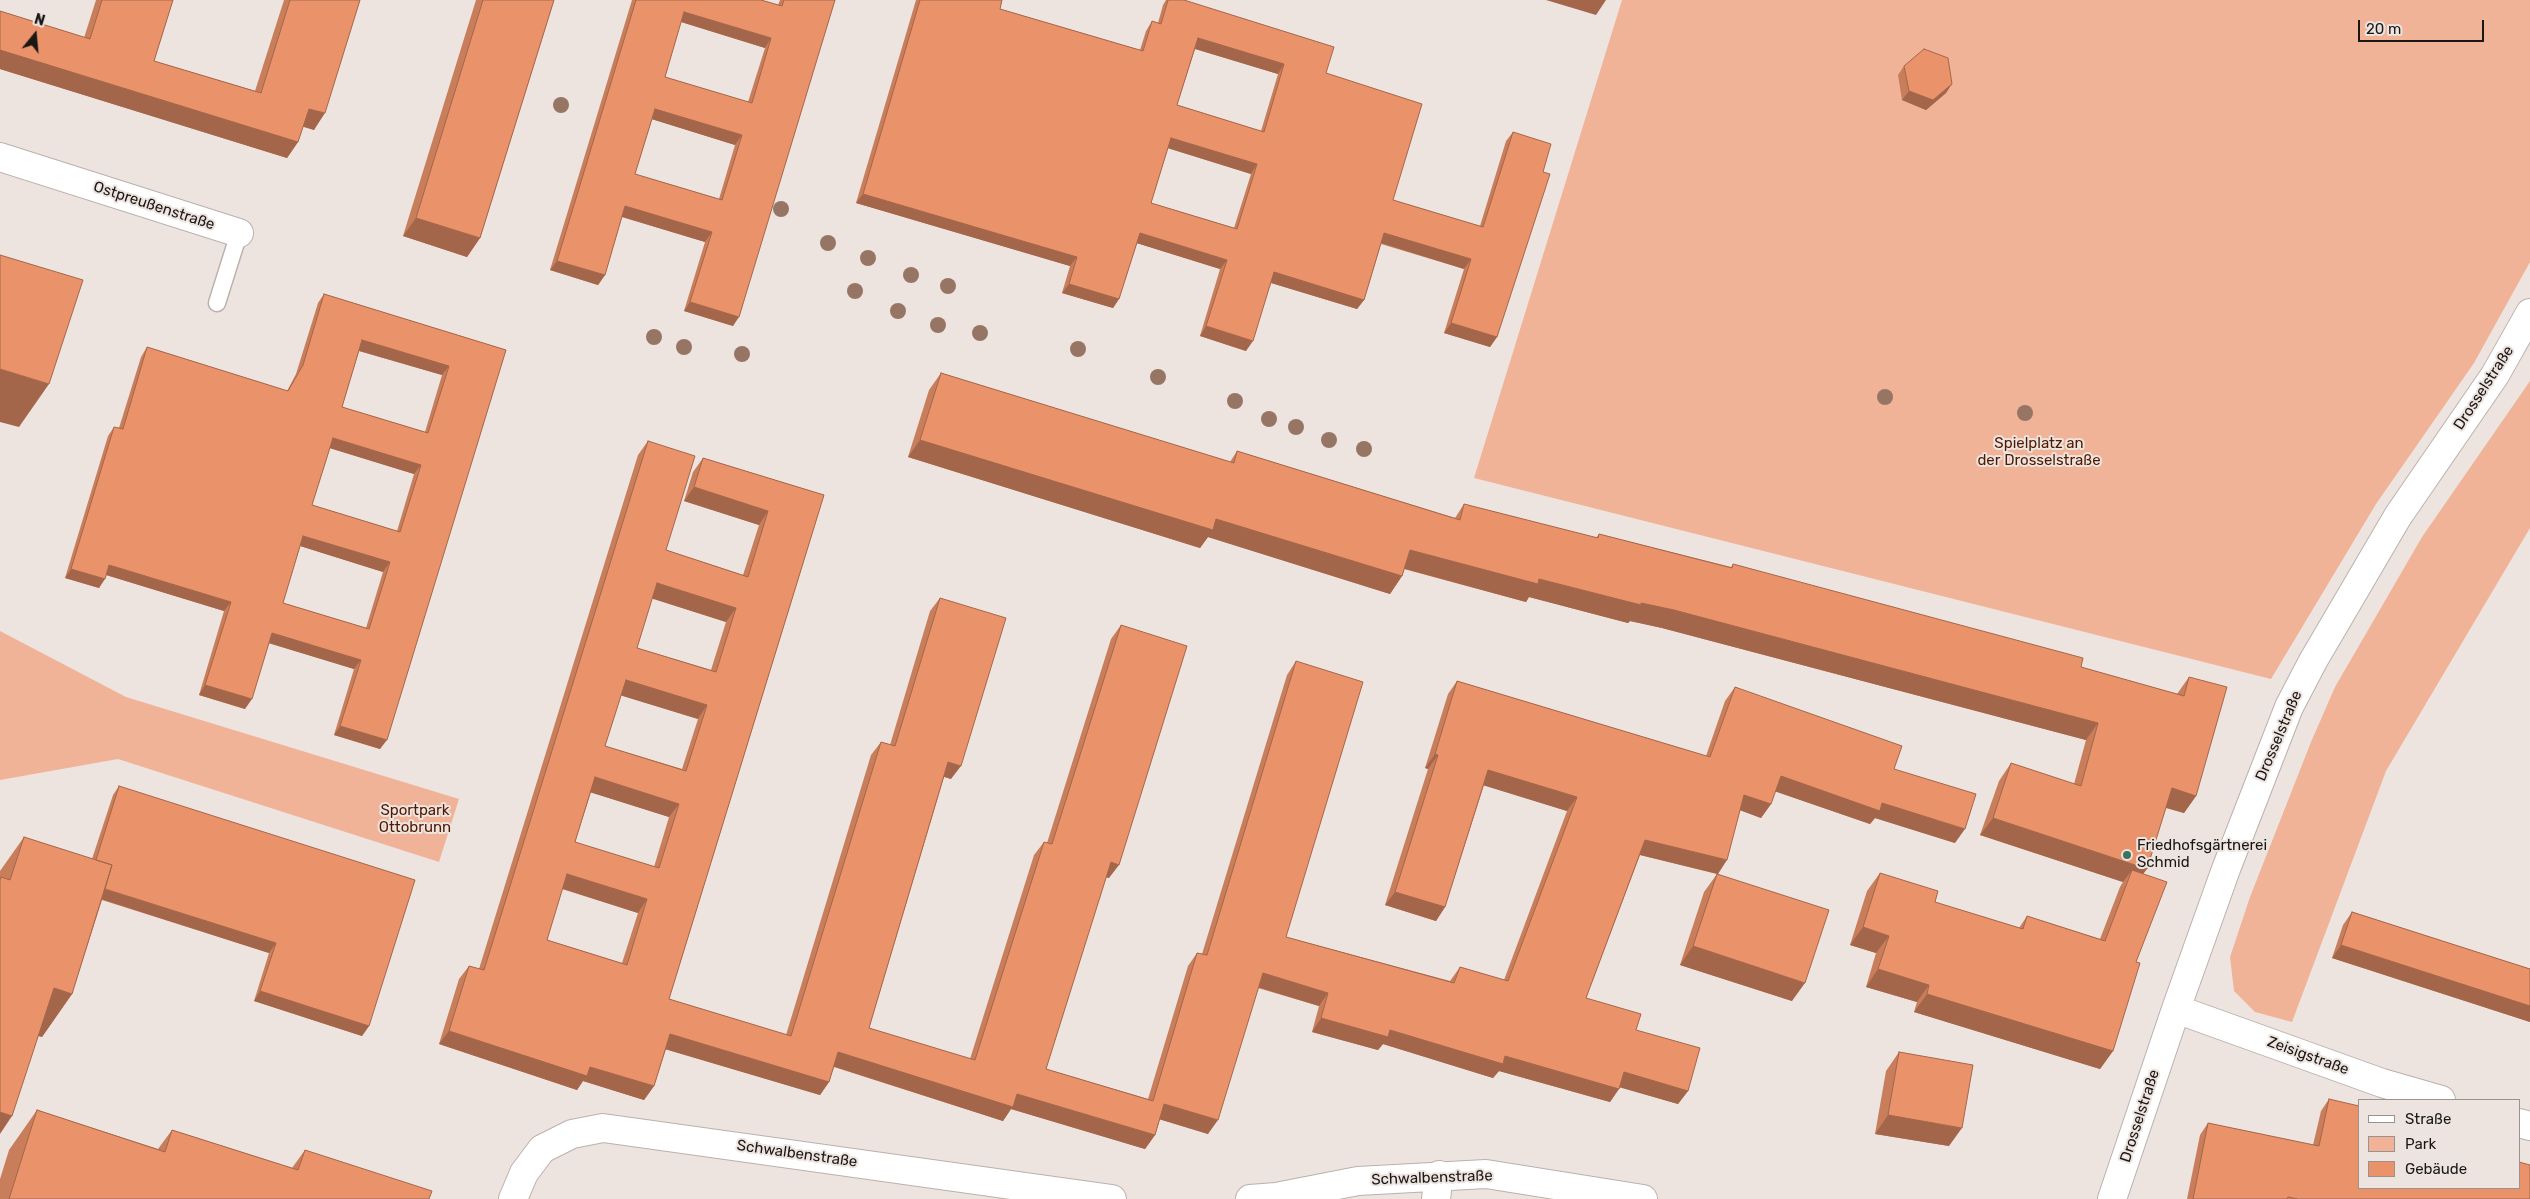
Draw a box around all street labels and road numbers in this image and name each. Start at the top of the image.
street label: Ostpreußenstraße [91,178,217,234]
street label: Drosselstraße [2450,343,2518,433]
street label: Drosselstraße [2252,688,2306,784]
street label: Zeisigstraße [2265,1033,2351,1079]
street label: Drosselstraße [2117,1067,2163,1165]
street label: Schwalbenstraße [736,1137,858,1171]
street label: Schwalbenstraße [1371,1167,1493,1189]

